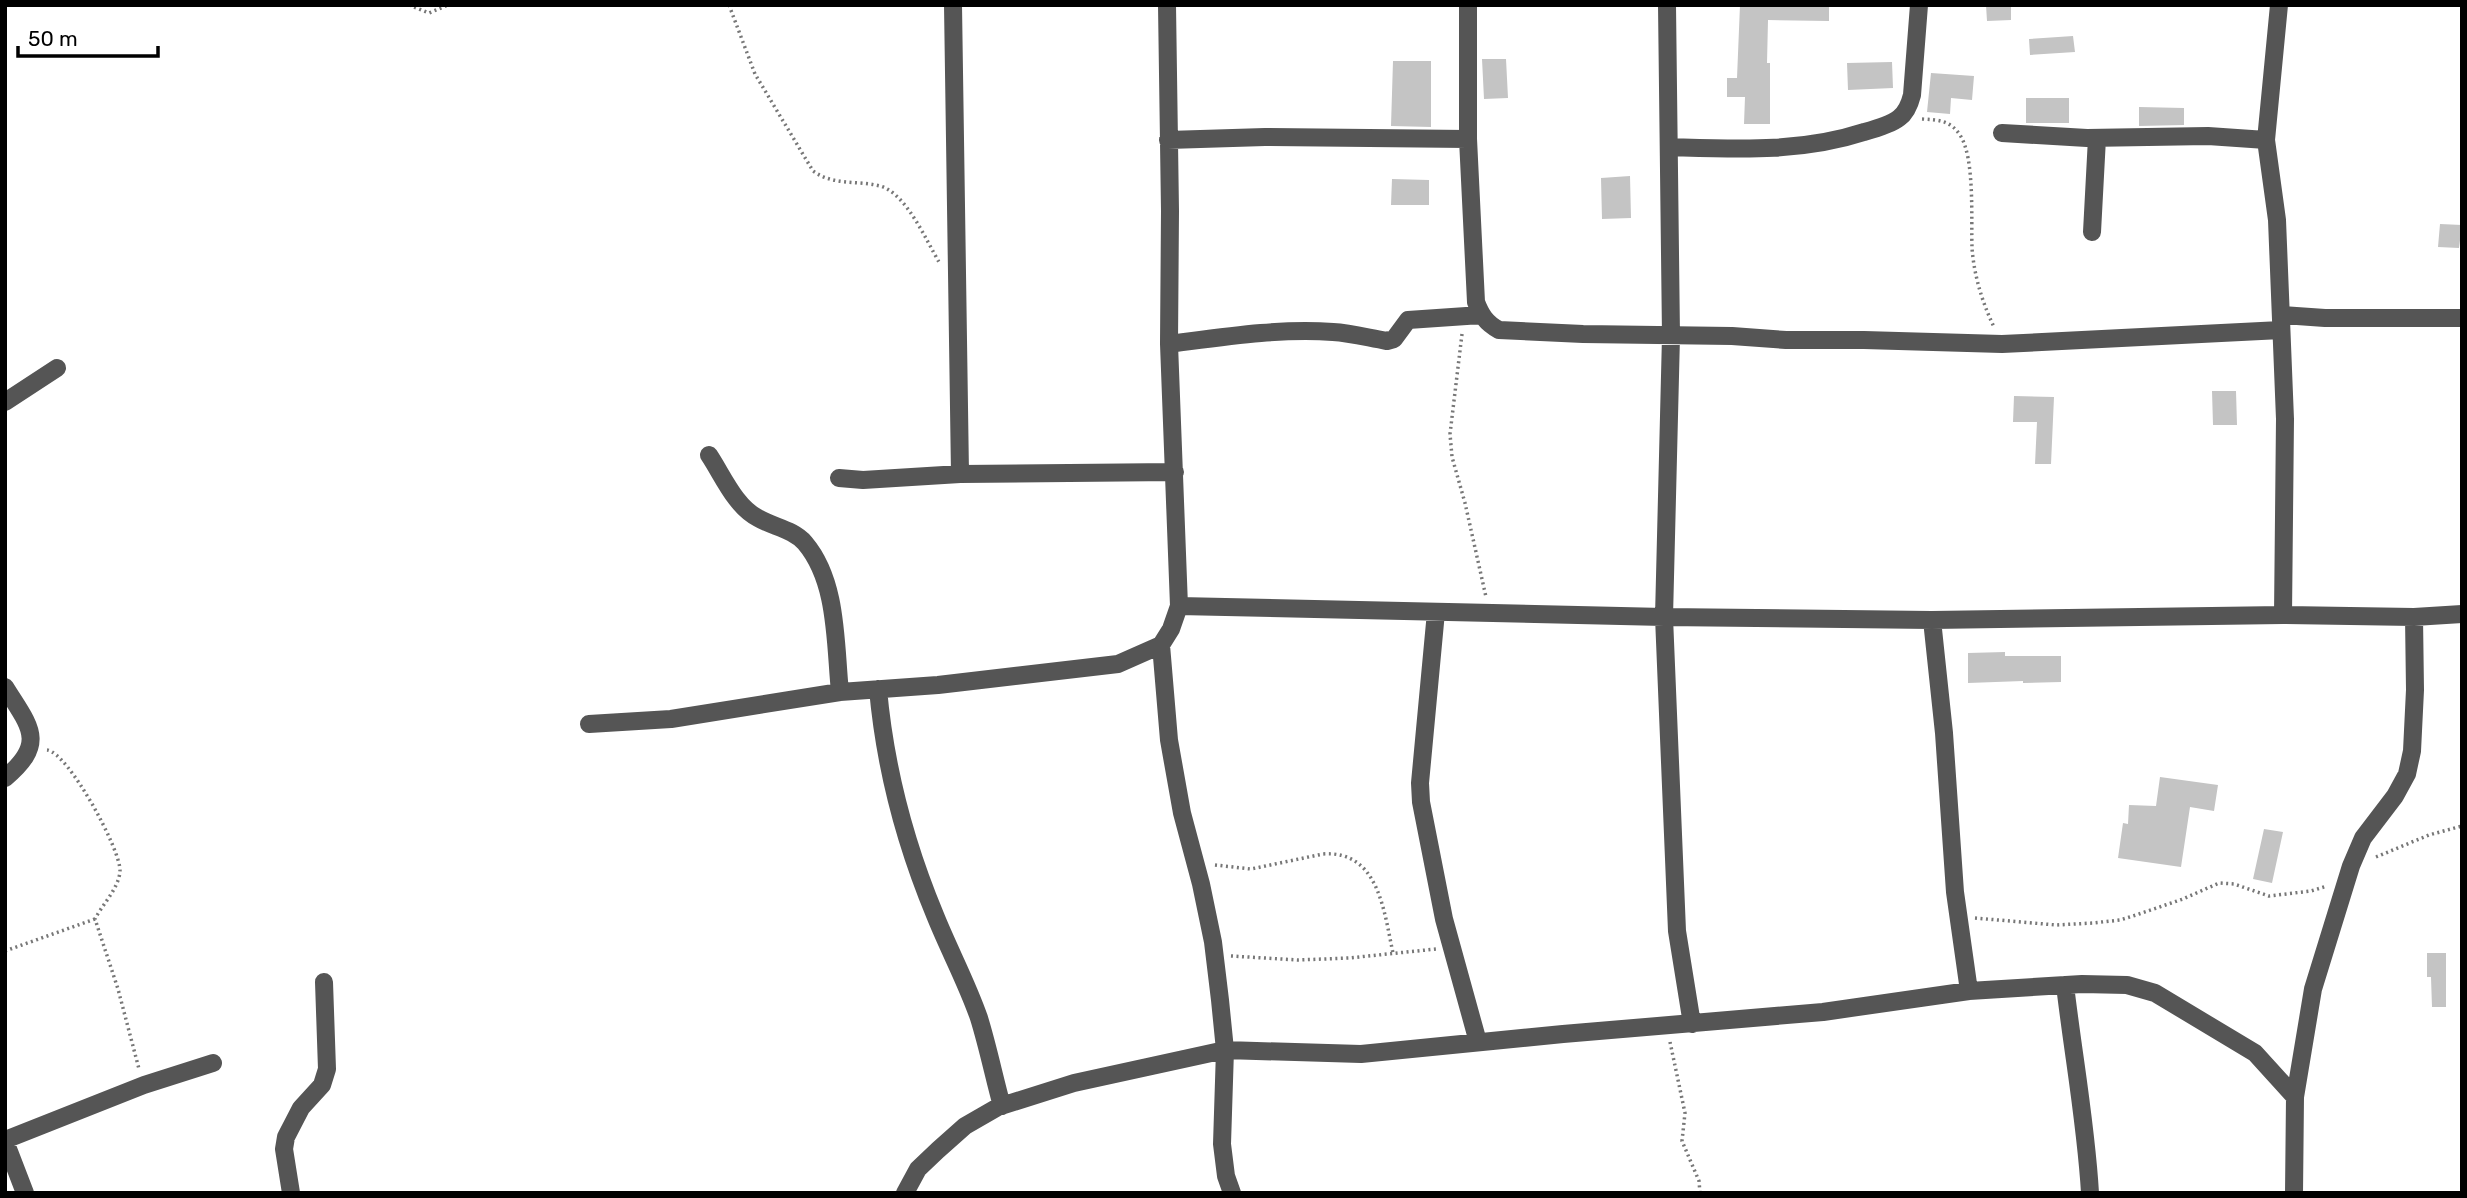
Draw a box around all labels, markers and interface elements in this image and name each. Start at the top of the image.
scale bar [18,14,158,58]
text: 50 m [28,26,78,51]

